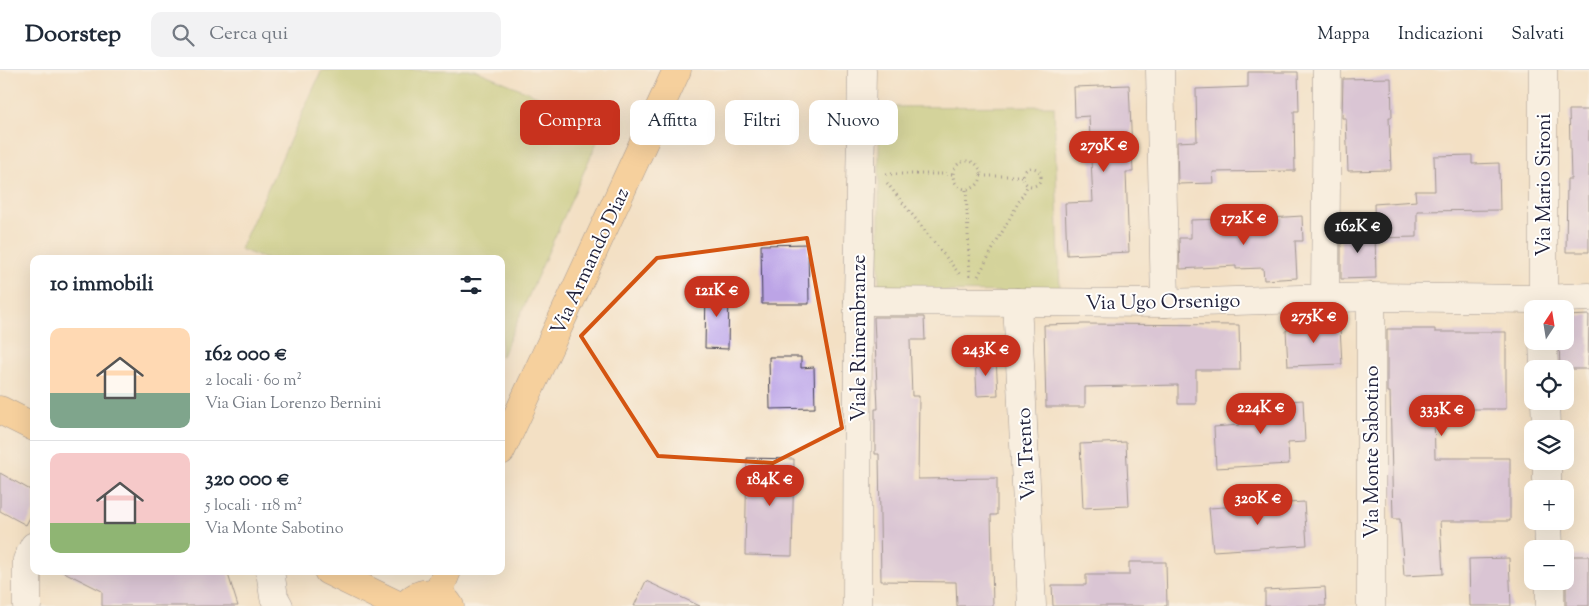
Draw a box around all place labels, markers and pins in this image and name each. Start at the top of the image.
pin: 279K € [1063,131,1145,173]
pin: 172K € [1203,204,1285,246]
pin: 162K € [1317,212,1399,254]
pin: 121K € [676,276,758,318]
pin: 275K € [1273,302,1355,344]
pin: 243K € [945,334,1027,377]
pin: 224K € [1220,392,1302,435]
pin: 333K € [1401,394,1483,437]
pin: 184K € [729,464,811,507]
pin: 320K € [1217,484,1299,526]

